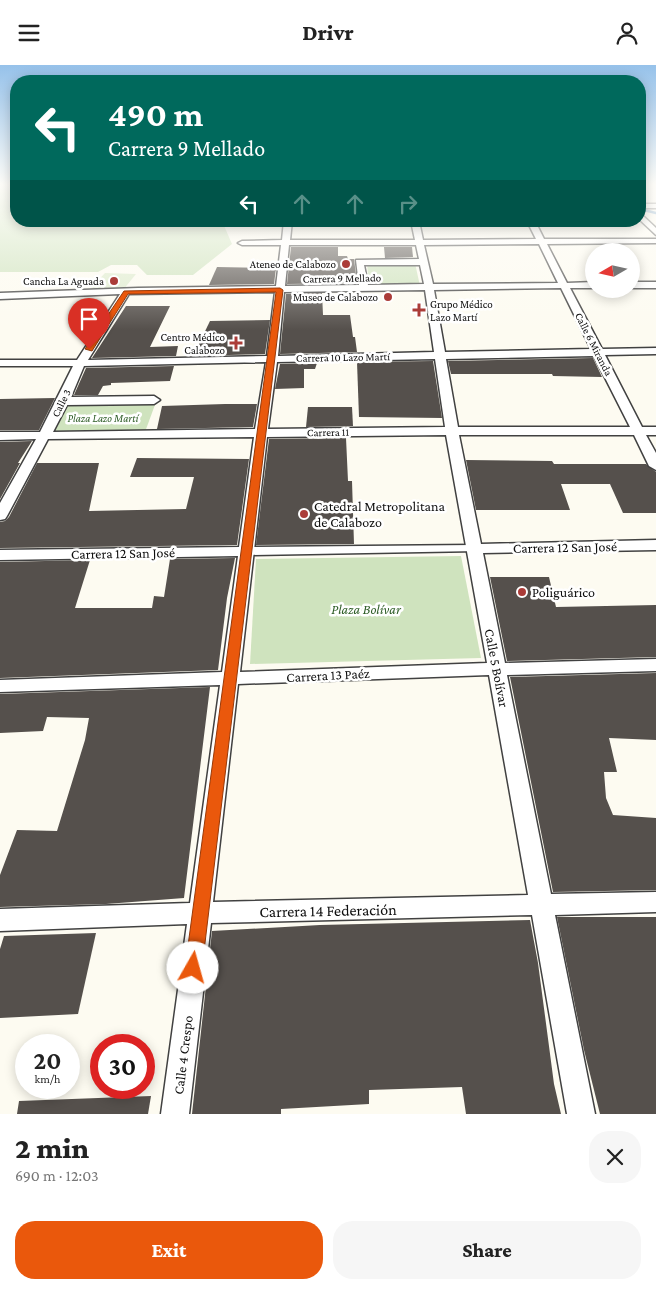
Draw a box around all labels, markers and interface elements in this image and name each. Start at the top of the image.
icon: menu [15,19,43,47]
icon: person [613,19,641,47]
text: Drivr [302,20,354,45]
icon: left [25,95,90,160]
text: 490 m [108,95,203,134]
text: Carrera 9 Mellado [108,136,265,161]
icon: left [235,190,263,218]
icon: ahead [288,190,316,218]
icon: ahead [341,190,369,218]
icon: right [394,190,422,218]
north arrow [585,243,640,297]
map controls [585,243,640,298]
place label: Ateneo de Calabozo [250,258,337,270]
marker: Ateneo de Calabozo [340,258,352,270]
street label: Carrera 9 Mellado [303,271,382,285]
place label: Cancha La Aguada [23,275,104,288]
marker: Cancha La Aguada [108,275,120,287]
place label: Museo de Calabozo [293,291,379,303]
marker: Museo de Calabozo [382,291,394,303]
pin [68,298,110,349]
place label: Grupo Médico Lazo Martí [430,298,493,323]
marker: Grupo Médico Lazo Martí [412,303,426,317]
icon: arrive [75,305,103,333]
street label: Calle 6 Miranda [573,310,615,378]
place label: Centro Médico Calabozo [160,331,226,356]
marker: Centro Médico Calabozo [229,336,243,350]
street label: Carrera 10 Lazo Martí [296,350,391,364]
street label: Calle 3 [49,387,73,419]
park label: Plaza Lazo Martí [68,412,140,424]
street label: Carrera 11 [307,426,349,438]
place label: Catedral Metropolitana de Calabozo [314,498,445,530]
marker: Catedral Metropolitana de Calabozo [298,508,310,520]
street label: Carrera 12 San José [513,538,617,556]
street label: Carrera 12 San José [71,544,175,562]
place label: Poliguárico [532,584,595,600]
marker: Poliguárico [516,586,528,598]
park label: Plaza Bolívar [331,601,402,617]
street label: Calle 5 Bolívar [482,627,512,709]
street label: Carrera 13 Paéz [286,665,370,685]
street label: Carrera 14 Federación [259,901,397,920]
position arrow [166,941,218,993]
street label: Calle 4 Crespo [170,1015,196,1095]
speed limit sign: 30 [90,1034,155,1099]
text: 20 [34,1047,61,1074]
text: km/h [35,1072,60,1086]
text: 2 min [15,1131,89,1164]
button: close [589,1131,641,1183]
text: 690 m · 12:03 [15,1167,99,1184]
button: Exit [15,1221,323,1279]
button: Share [333,1221,641,1279]

